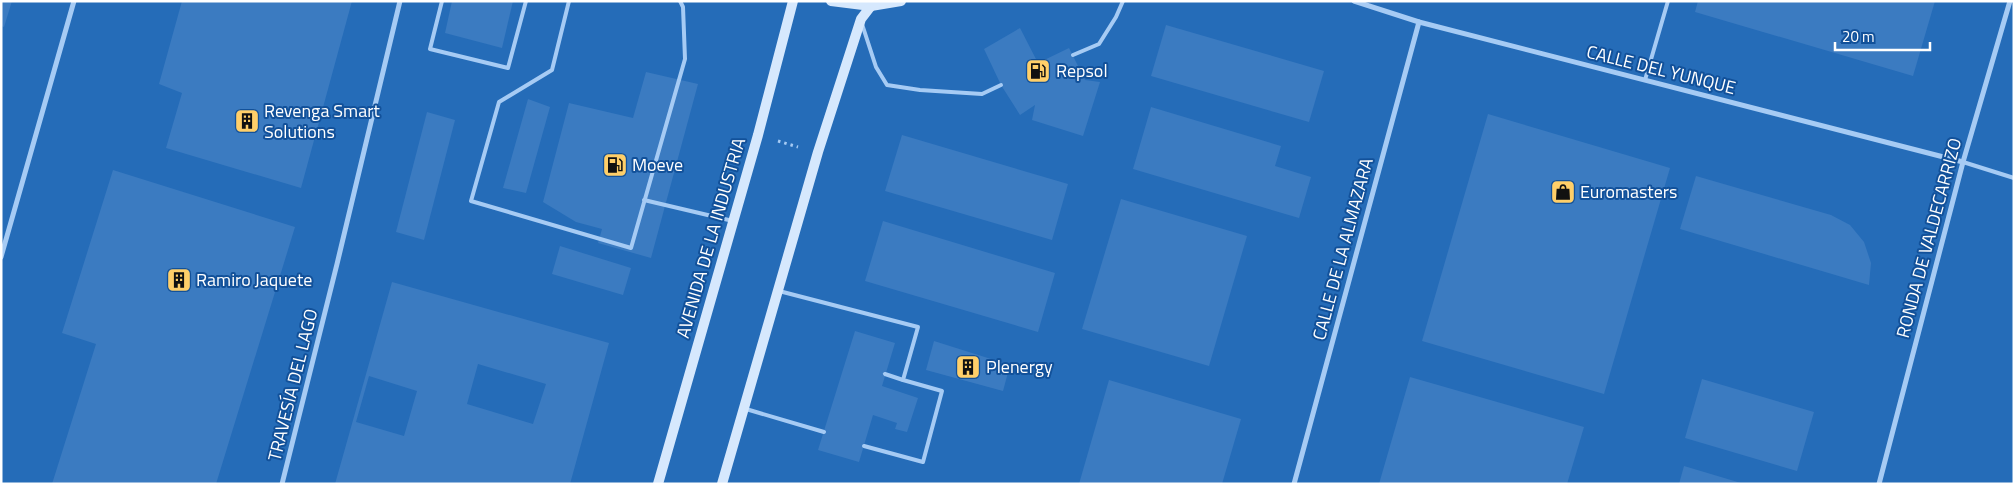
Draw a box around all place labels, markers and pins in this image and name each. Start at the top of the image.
place label: Repsol [1056,57,1108,84]
fuel station icon: Repsol [1025,58,1051,84]
place label: Revenga Smart Solutions [264,97,380,145]
building icon: Revenga Smart Solutions [234,108,260,134]
place label: Moeve [632,151,683,178]
fuel station icon: Moeve [602,152,628,178]
place label: Euromasters [1580,178,1677,205]
shop icon: Euromasters [1550,179,1576,205]
place label: Ramiro Jaquete [196,266,312,293]
building icon: Ramiro Jaquete [166,267,192,293]
place label: Plenergy [986,353,1053,380]
building icon: Plenergy [955,354,981,380]

